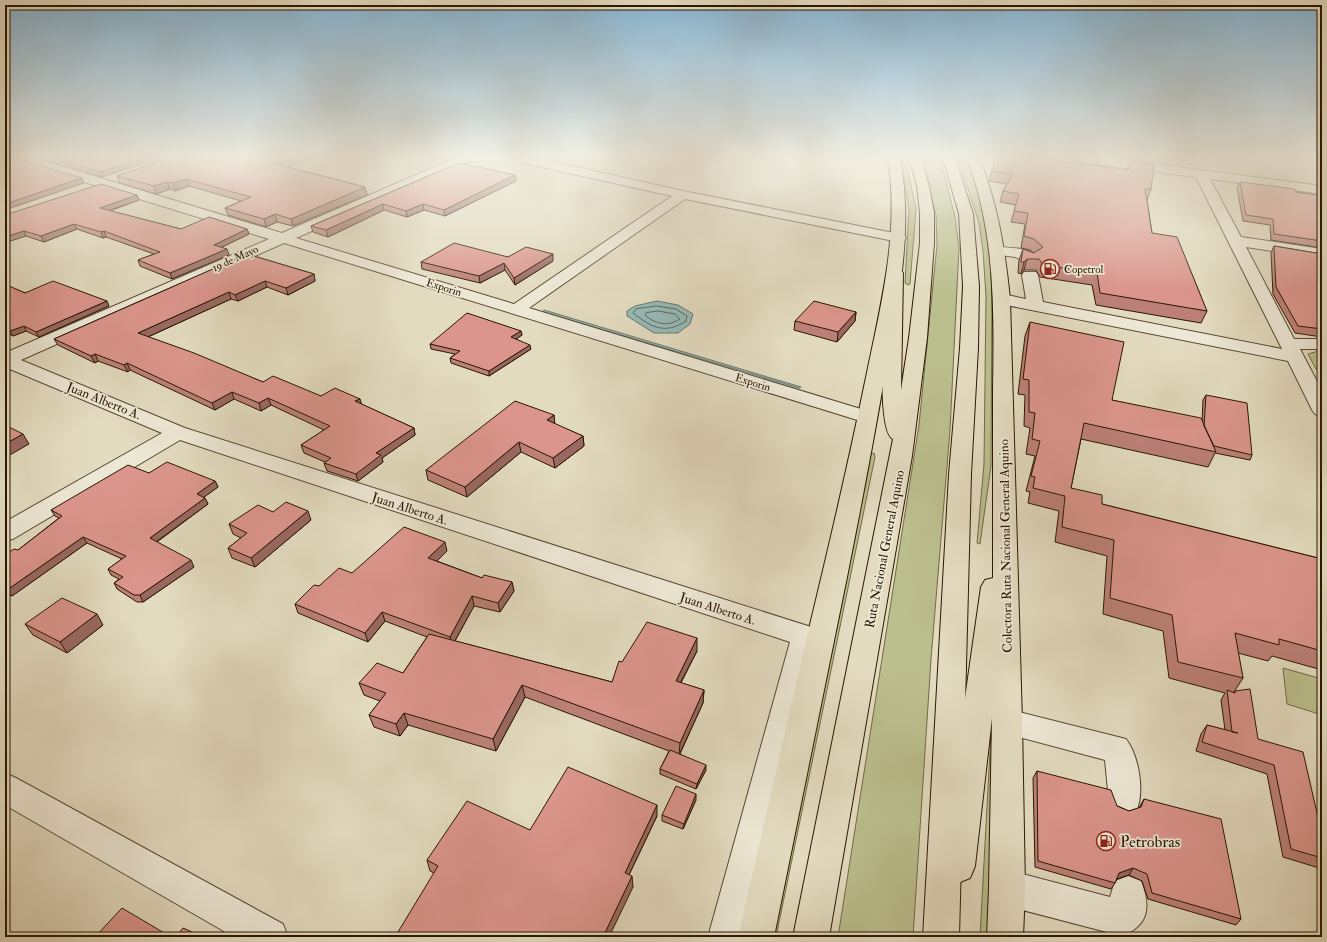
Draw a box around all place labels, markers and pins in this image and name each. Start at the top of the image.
fuel station icon: Copetrol [1039,258,1061,280]
place label: Copetrol [1064,263,1103,277]
fuel station icon: Petrobras [1095,830,1117,852]
place label: Petrobras [1120,832,1180,852]

